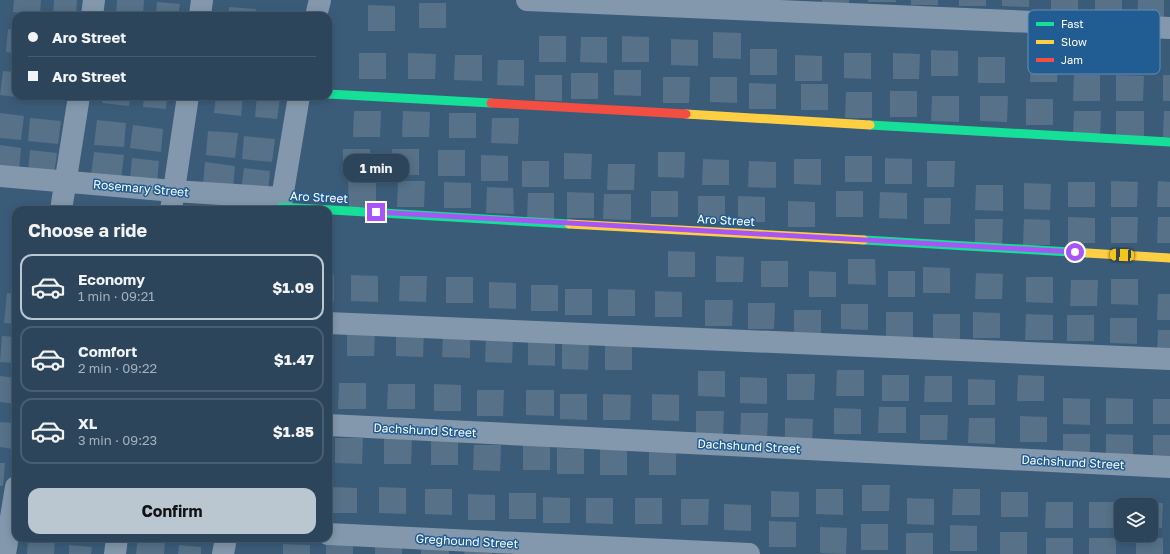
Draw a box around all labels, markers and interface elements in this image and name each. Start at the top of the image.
legend [1028,10,1160,74]
text: Fast [1061,17,1084,30]
text: Aro Street [52,28,126,46]
text: Slow [1061,35,1087,48]
text: Jam [1061,53,1083,66]
text: Aro Street [52,67,126,85]
callout: 1 min [343,154,409,182]
text: 1 min [360,160,392,176]
street label: Rosemary Street [92,176,190,200]
street label: Aro Street [289,188,349,206]
route end [367,203,385,221]
street label: Aro Street [696,211,756,229]
text: Choose a ride [28,219,147,241]
route start [1066,243,1084,261]
car [1110,248,1134,262]
icon: car [30,269,66,305]
text: Economy [78,270,145,288]
text: $1.09 [272,278,314,296]
text: 1 min · 09:21 [78,288,155,304]
icon: car [30,341,66,377]
text: Comfort [78,342,137,360]
text: $1.47 [274,350,314,368]
text: 2 min · 09:22 [78,360,157,376]
icon: car [30,413,66,449]
text: XL [78,414,97,432]
street label: Dachshund Street [373,420,477,440]
text: $1.85 [273,422,314,440]
text: 3 min · 09:23 [78,432,157,448]
street label: Dachshund Street [697,436,801,456]
street label: Dachshund Street [1021,452,1125,472]
button: Confirm [28,488,316,534]
map controls [1114,498,1158,542]
button: layers [1114,498,1158,542]
street label: Greghound Street [415,531,519,551]

